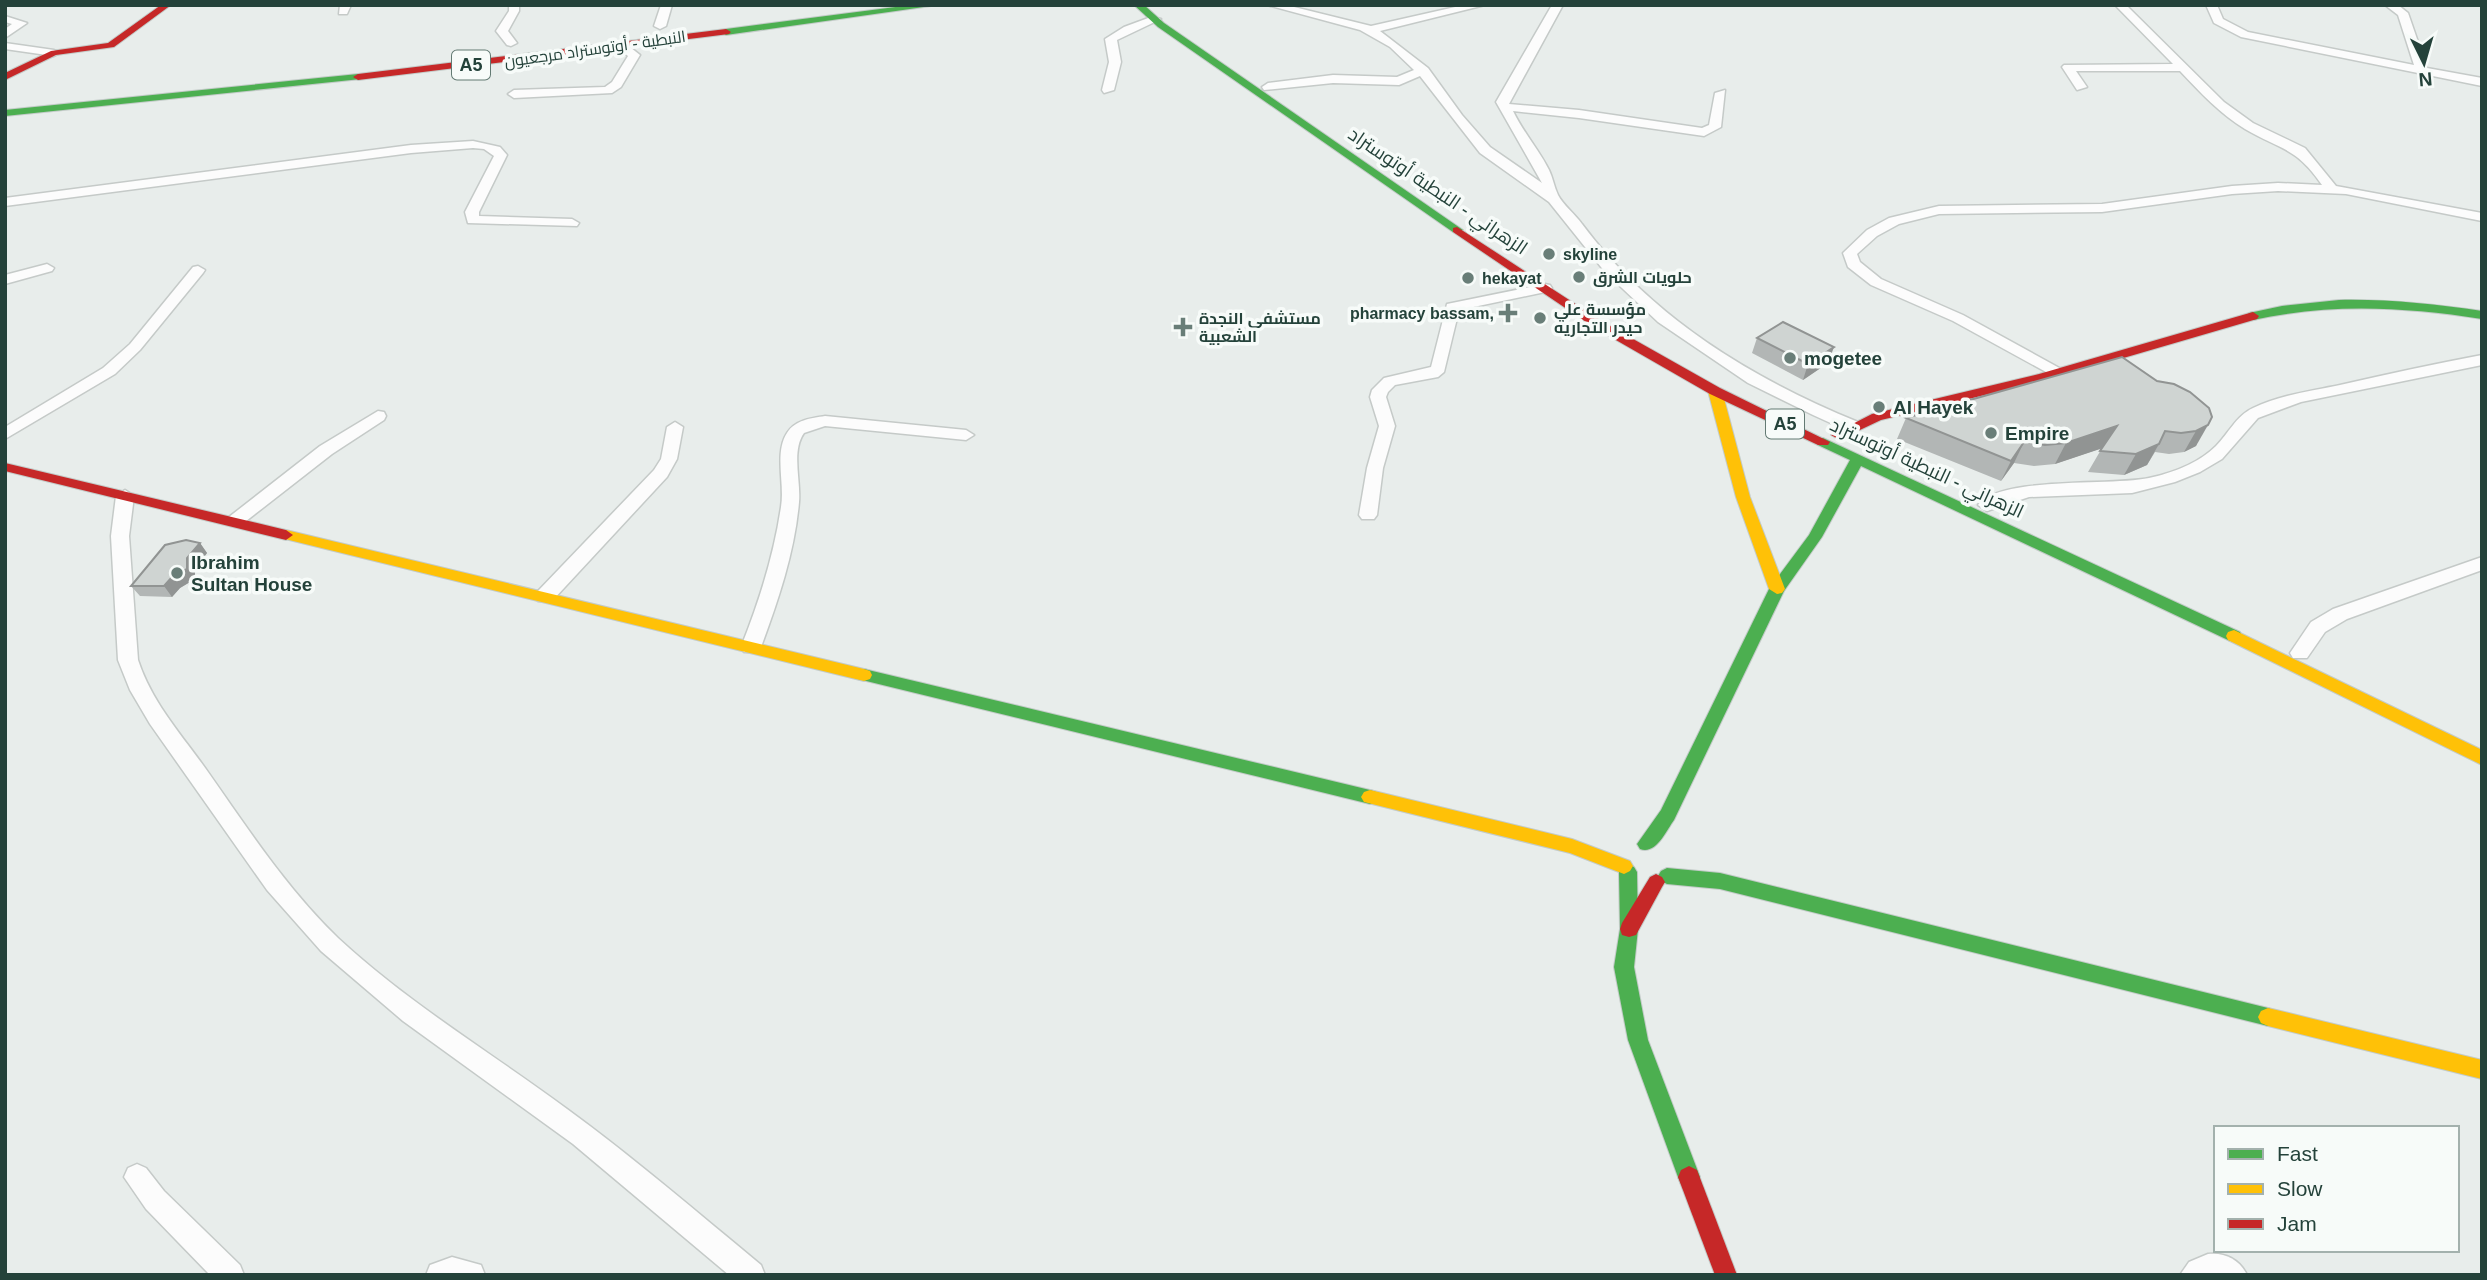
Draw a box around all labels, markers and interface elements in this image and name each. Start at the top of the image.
street label: النبطية - أوتوستراد مرجعيون [503,27,687,72]
north arrow [2389,28,2459,98]
road number: A5 [452,51,490,80]
text: N [2418,68,2433,90]
street label: الزهراني - النبطية أوتوستراد [1342,122,1532,262]
marker: skyline [1541,246,1557,262]
place label: skyline [1563,246,1617,263]
marker: حلويات الشرق [1571,269,1587,285]
place label: حلويات الشرق [1593,269,1692,287]
marker: hekayat [1460,270,1476,286]
place label: hekayat [1482,270,1542,287]
place label: مؤسسة علي حيدر التجاريه [1554,301,1646,337]
place label: pharmacy bassam, [1350,305,1494,322]
marker: pharmacy bassam, [1500,305,1516,321]
place label: مستشفى النجدة الشعبية [1199,310,1321,345]
marker: مؤسسة علي حيدر التجاريه [1532,310,1548,326]
marker: مستشفى النجدة الشعبية [1173,317,1193,337]
place label: mogetee [1804,348,1882,369]
marker: mogetee [1782,350,1798,366]
place label: Al Hayek [1893,397,1974,418]
marker: Al Hayek [1871,399,1887,415]
road number: A5 [1766,410,1804,438]
street label: الزهراني - النبطية أوتوستراد [1825,413,2028,526]
place label: Empire [2005,423,2069,444]
marker: Empire [1983,425,1999,441]
place label: Ibrahim Sultan House [191,552,312,595]
marker: Ibrahim Sultan House [169,565,185,581]
legend [2214,1126,2459,1252]
text: Fast [2277,1142,2318,1165]
text: Slow [2277,1177,2323,1200]
text: Jam [2277,1212,2317,1235]

